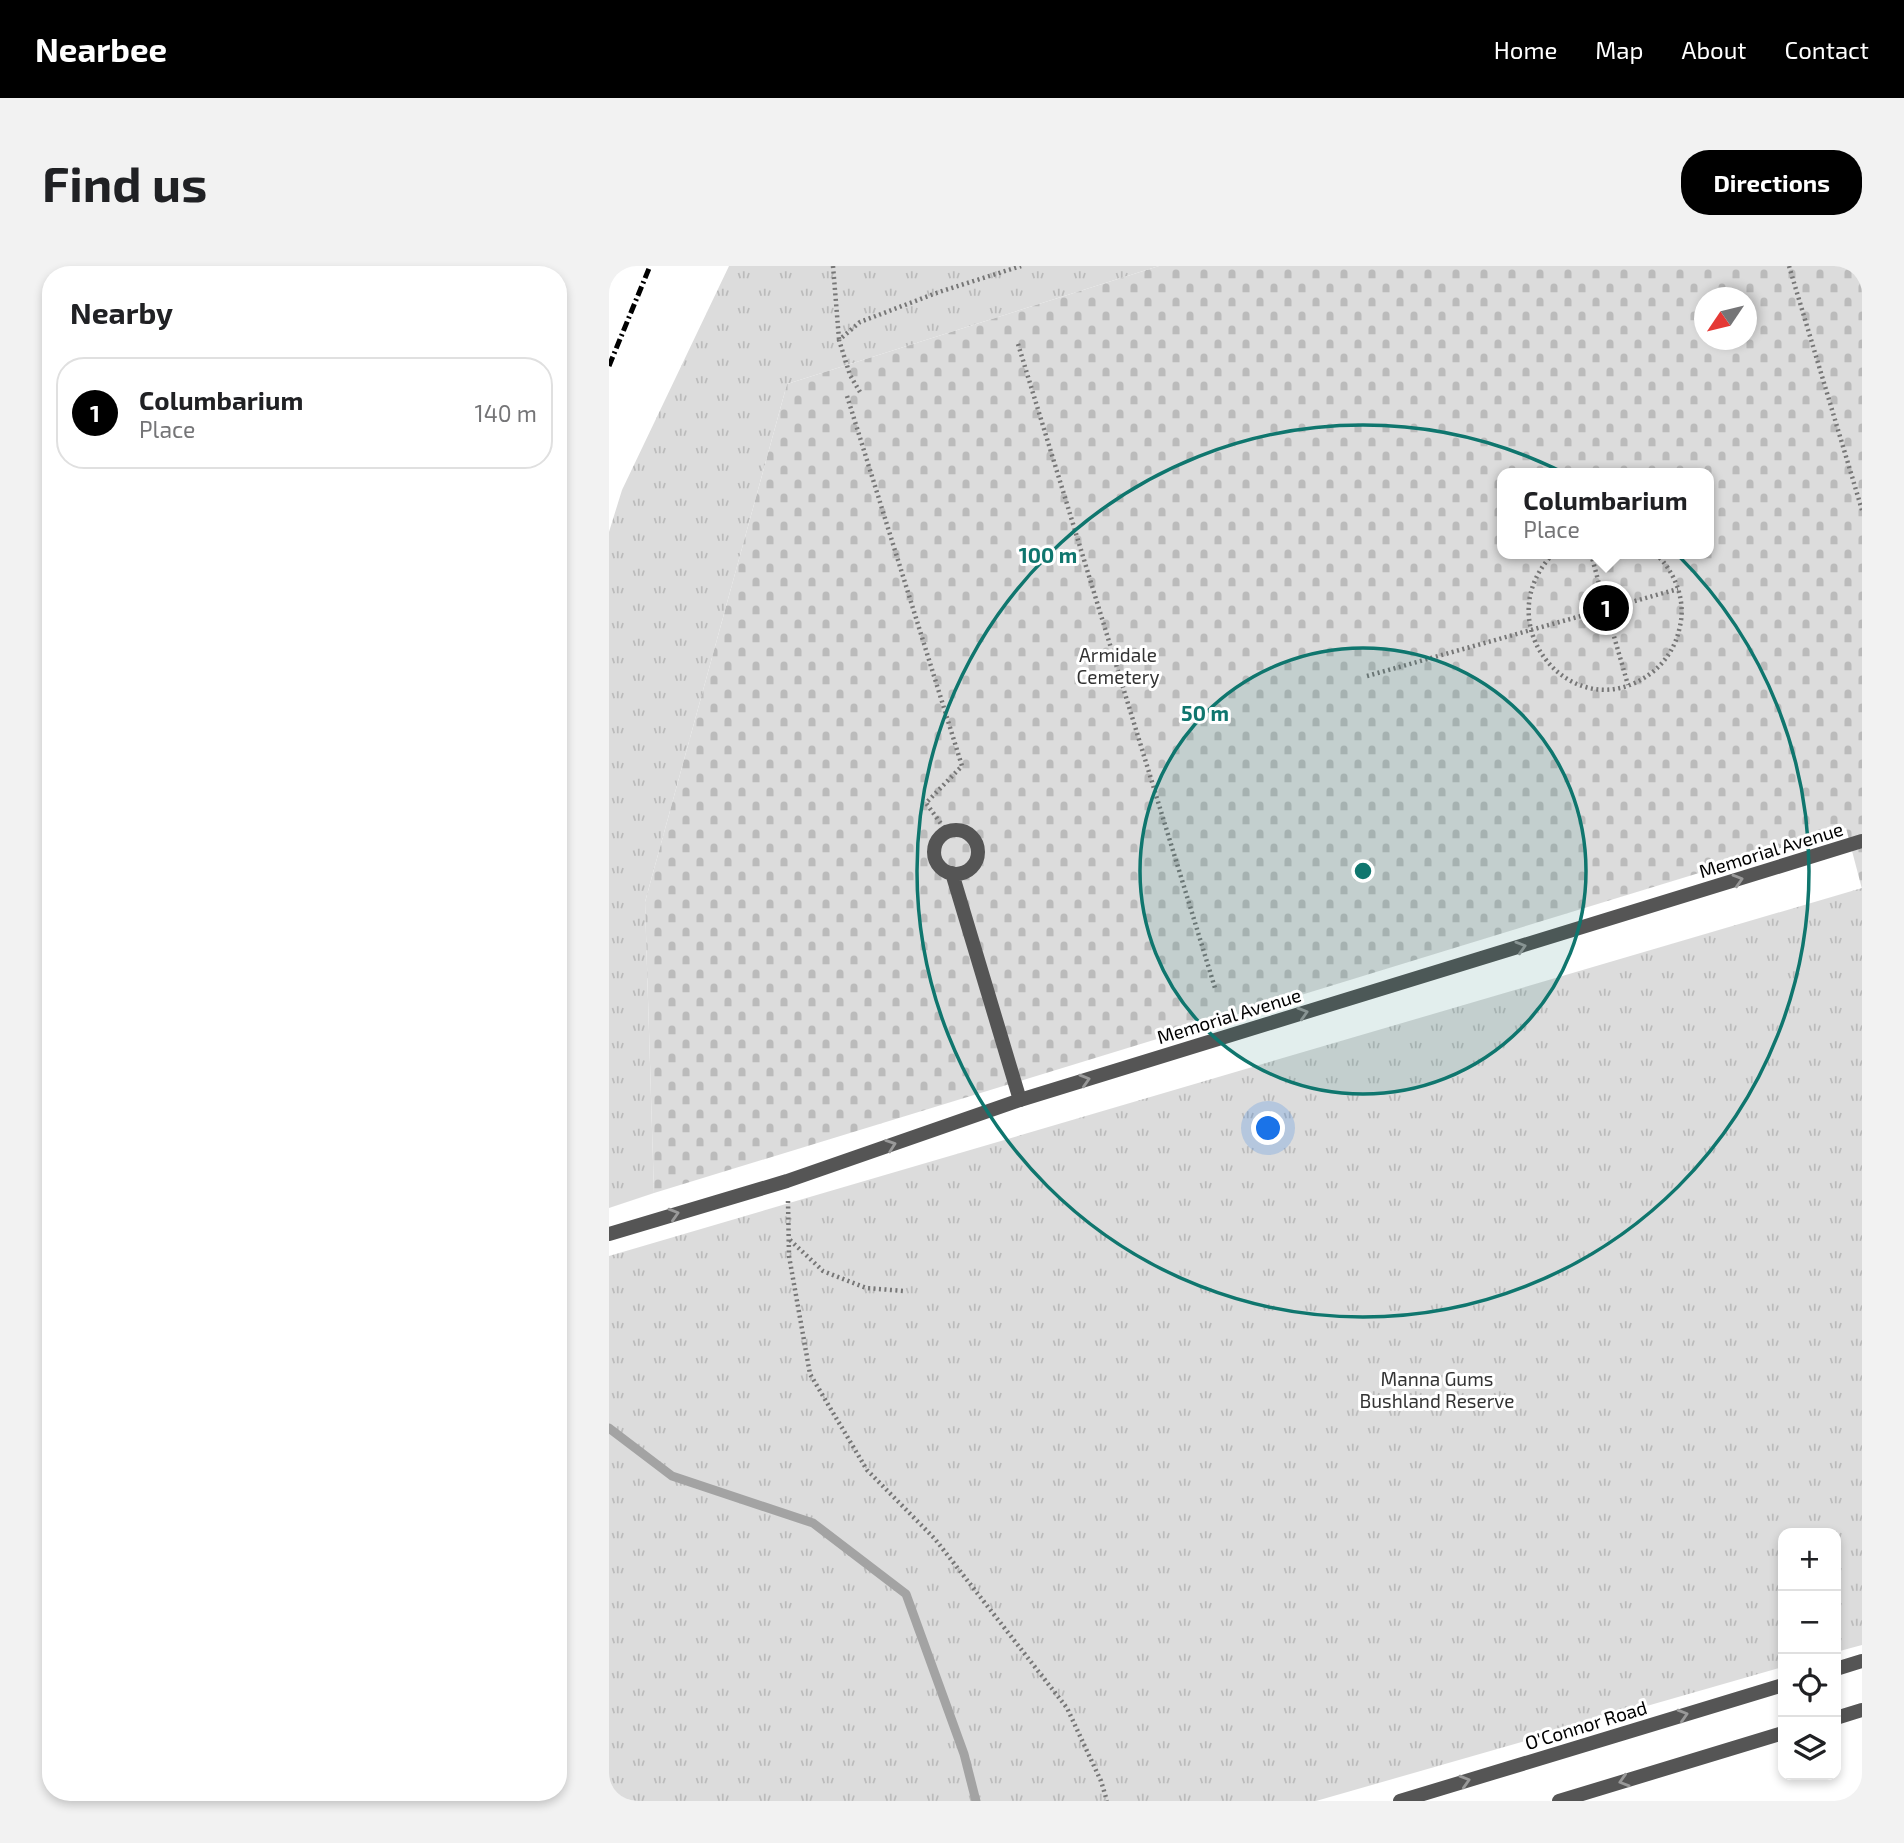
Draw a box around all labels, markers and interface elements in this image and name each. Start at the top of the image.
text: Nearbee [35,29,167,69]
text: Home [1494,35,1557,64]
text: Map [1595,35,1643,64]
text: About [1681,35,1747,64]
text: Contact [1785,35,1869,64]
button: Directions [1681,150,1862,215]
text: Find us [42,153,207,212]
north arrow [1694,287,1757,350]
text: Nearby [70,294,173,330]
text: Columbarium [139,384,303,415]
text: 1 [90,399,100,427]
text: 140 m [475,399,537,427]
text: Place [139,415,195,443]
popup [1497,468,1714,559]
text: Columbarium [1523,484,1688,515]
text: Place [1523,515,1580,543]
text: 100 m [1019,542,1077,567]
pin: 1 [1583,582,1629,634]
park label: Armidale Cemetery [1077,643,1160,688]
text: 50 m [1181,700,1229,725]
street label: Memorial Avenue [1696,817,1846,882]
centre of rings [1351,859,1375,883]
one-way arrow [1731,874,1744,888]
one-way arrow [1514,941,1526,956]
street label: Memorial Avenue [1154,983,1304,1048]
one-way arrow [1297,1007,1309,1022]
one-way arrow [1079,1074,1091,1089]
your location [1251,1111,1285,1145]
one-way arrow [884,1139,896,1153]
one-way arrow [668,1208,680,1223]
park label: Manna Gums Bushland Reserve [1359,1367,1515,1412]
map controls [1778,1528,1841,1780]
button: + [1778,1528,1841,1591]
button: − [1778,1591,1841,1654]
button: locate [1778,1654,1841,1717]
street label: O'Connor Road [1522,1695,1650,1754]
one-way arrow [1677,1709,1689,1724]
button: layers [1778,1717,1841,1780]
one-way arrow [1618,1773,1630,1788]
one-way arrow [1459,1775,1471,1790]

